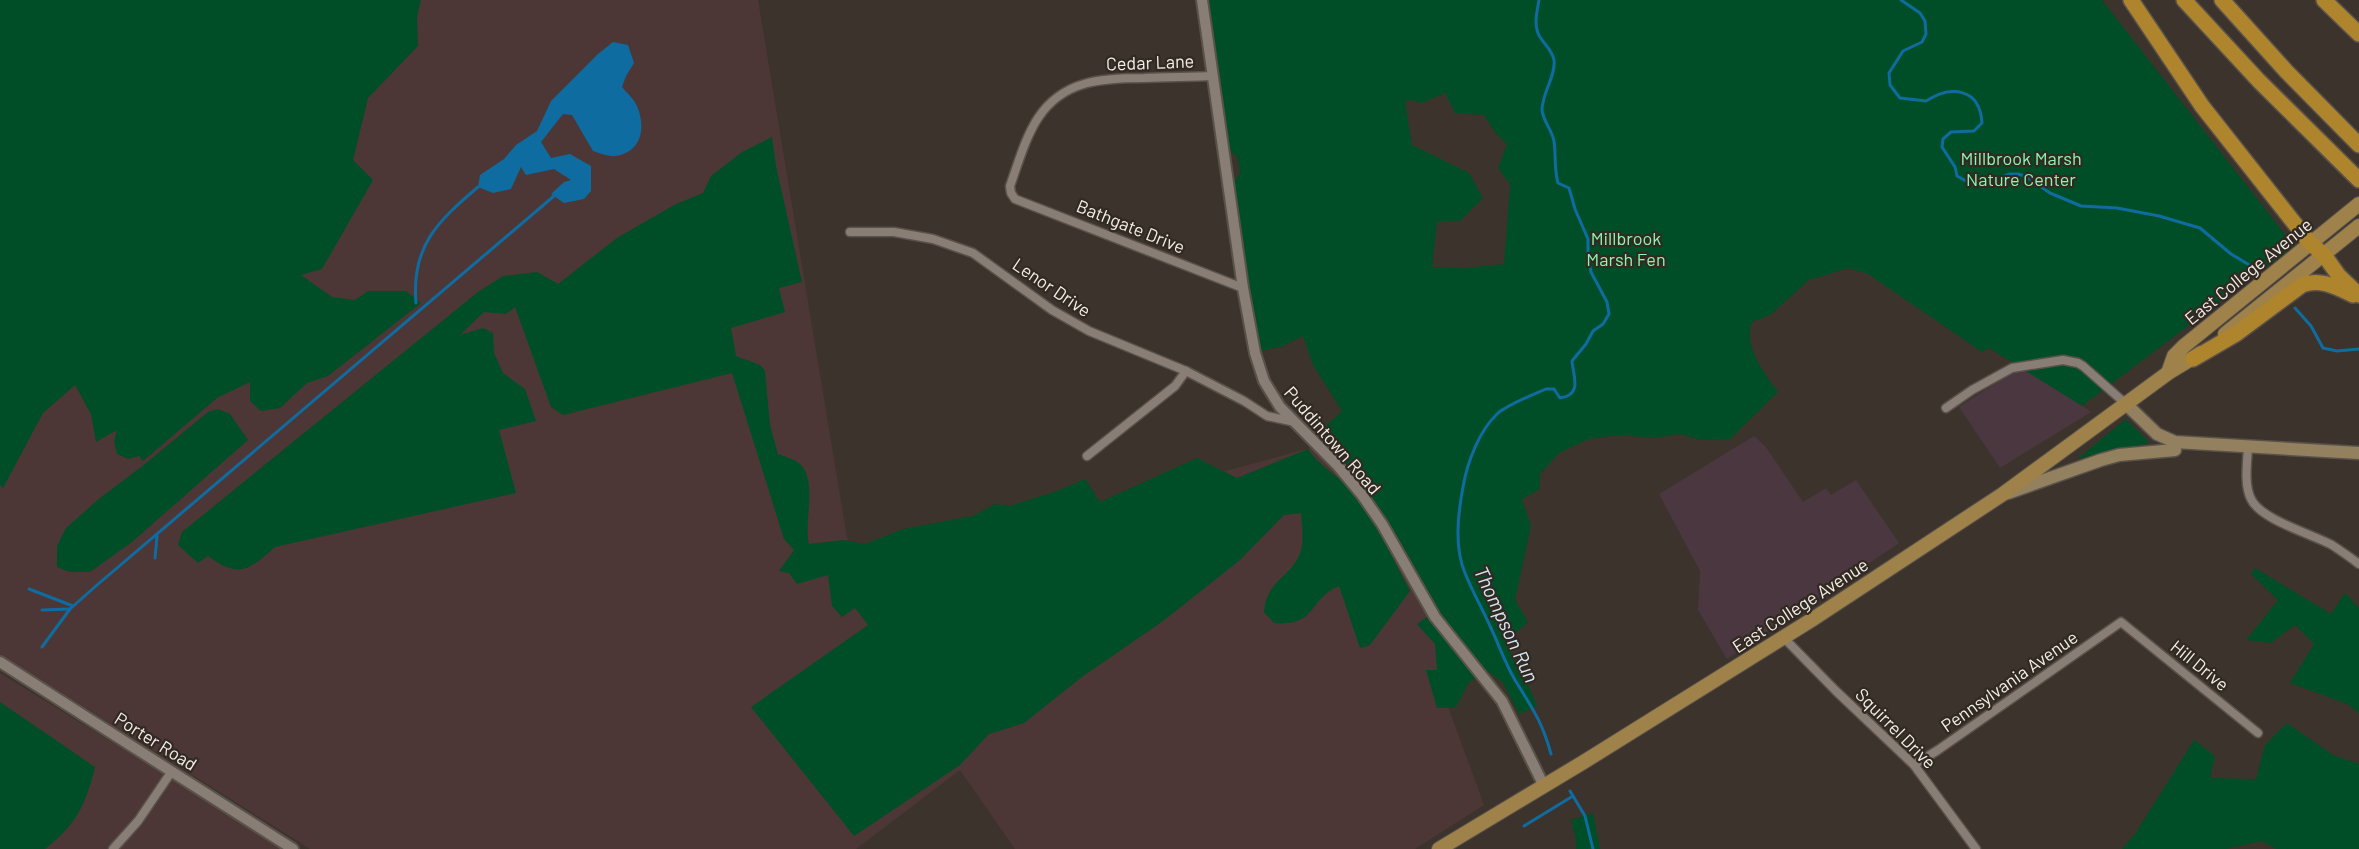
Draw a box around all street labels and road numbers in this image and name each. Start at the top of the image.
street label: Cedar Lane [1106,49,1194,75]
street label: Bathgate Drive [1074,194,1188,258]
street label: East College Avenue [2180,213,2316,329]
street label: Lenor Drive [1009,253,1095,321]
street label: Puddintown Road [1280,381,1386,499]
street label: East College Avenue [1728,553,1872,657]
street label: Pennsylvania Avenue [1936,626,2082,736]
street label: Hill Drive [2167,635,2233,695]
street label: Squirrel Drive [1851,683,1941,773]
street label: Porter Road [111,707,201,775]

